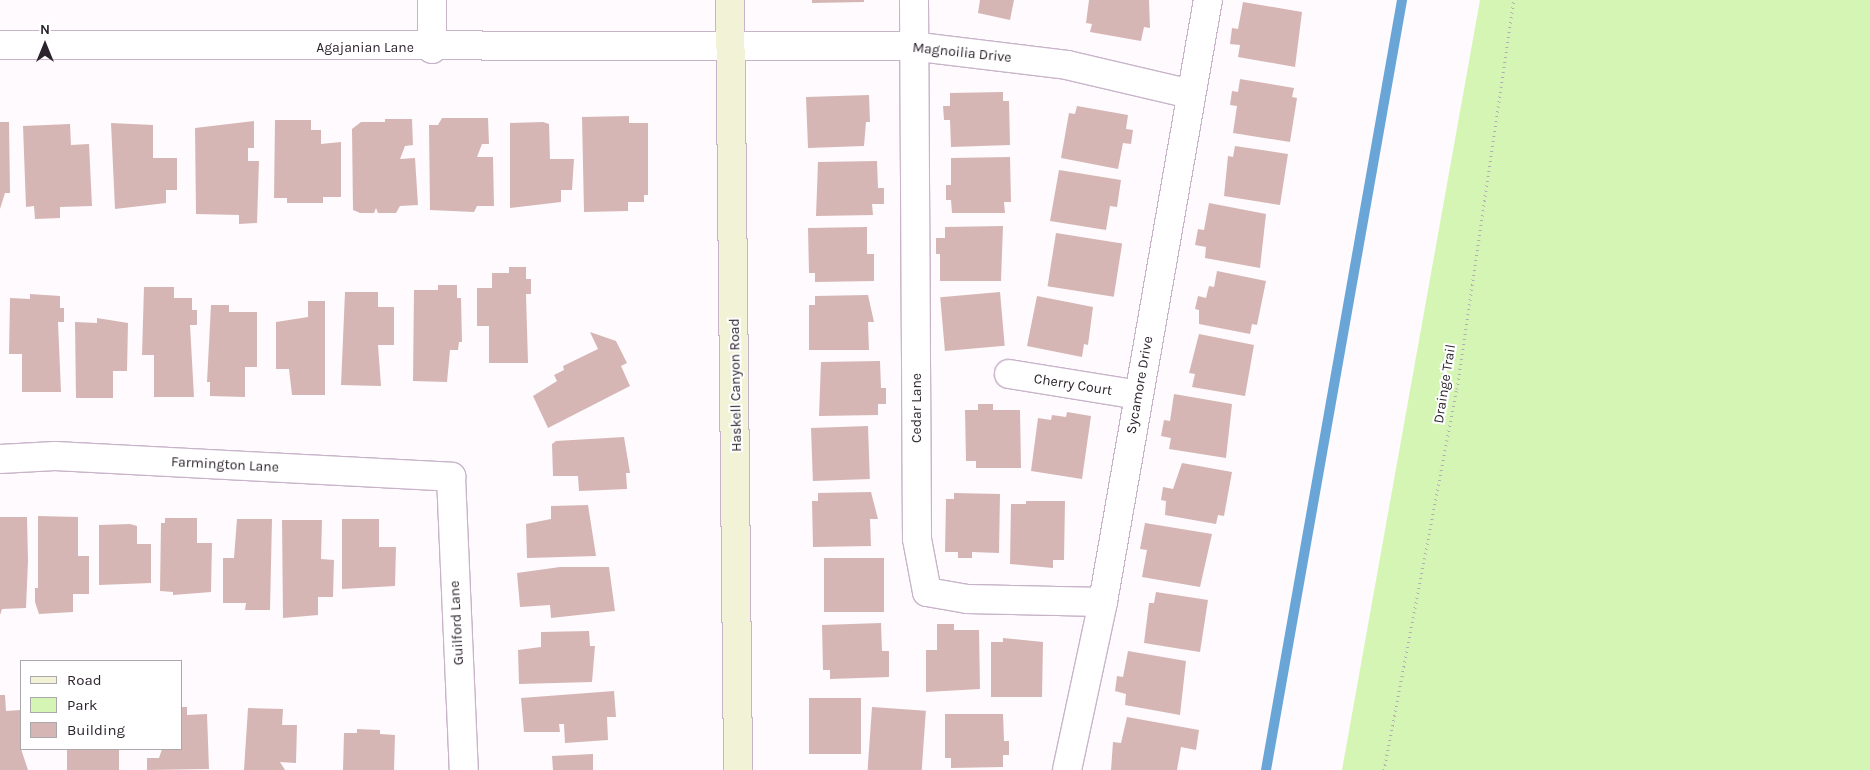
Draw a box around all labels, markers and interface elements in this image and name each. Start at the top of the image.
north arrow [20,20,70,70]
text: N [40,21,50,38]
street label: Magnoilia Drive [912,39,1012,67]
street label: Agajanian Lane [316,40,414,56]
street label: Haskell Canyon Road [726,318,746,452]
street label: Sycamore Drive [1123,335,1157,435]
street label: Drainge Trail [1430,343,1460,425]
street label: Cherry Court [1033,371,1113,399]
street label: Cedar Lane [909,373,925,443]
street label: Farmington Lane [171,454,279,476]
street label: Guilford Lane [446,580,468,666]
legend [20,660,182,750]
text: Road [67,671,102,689]
text: Park [67,696,97,714]
text: Building [67,721,125,739]

